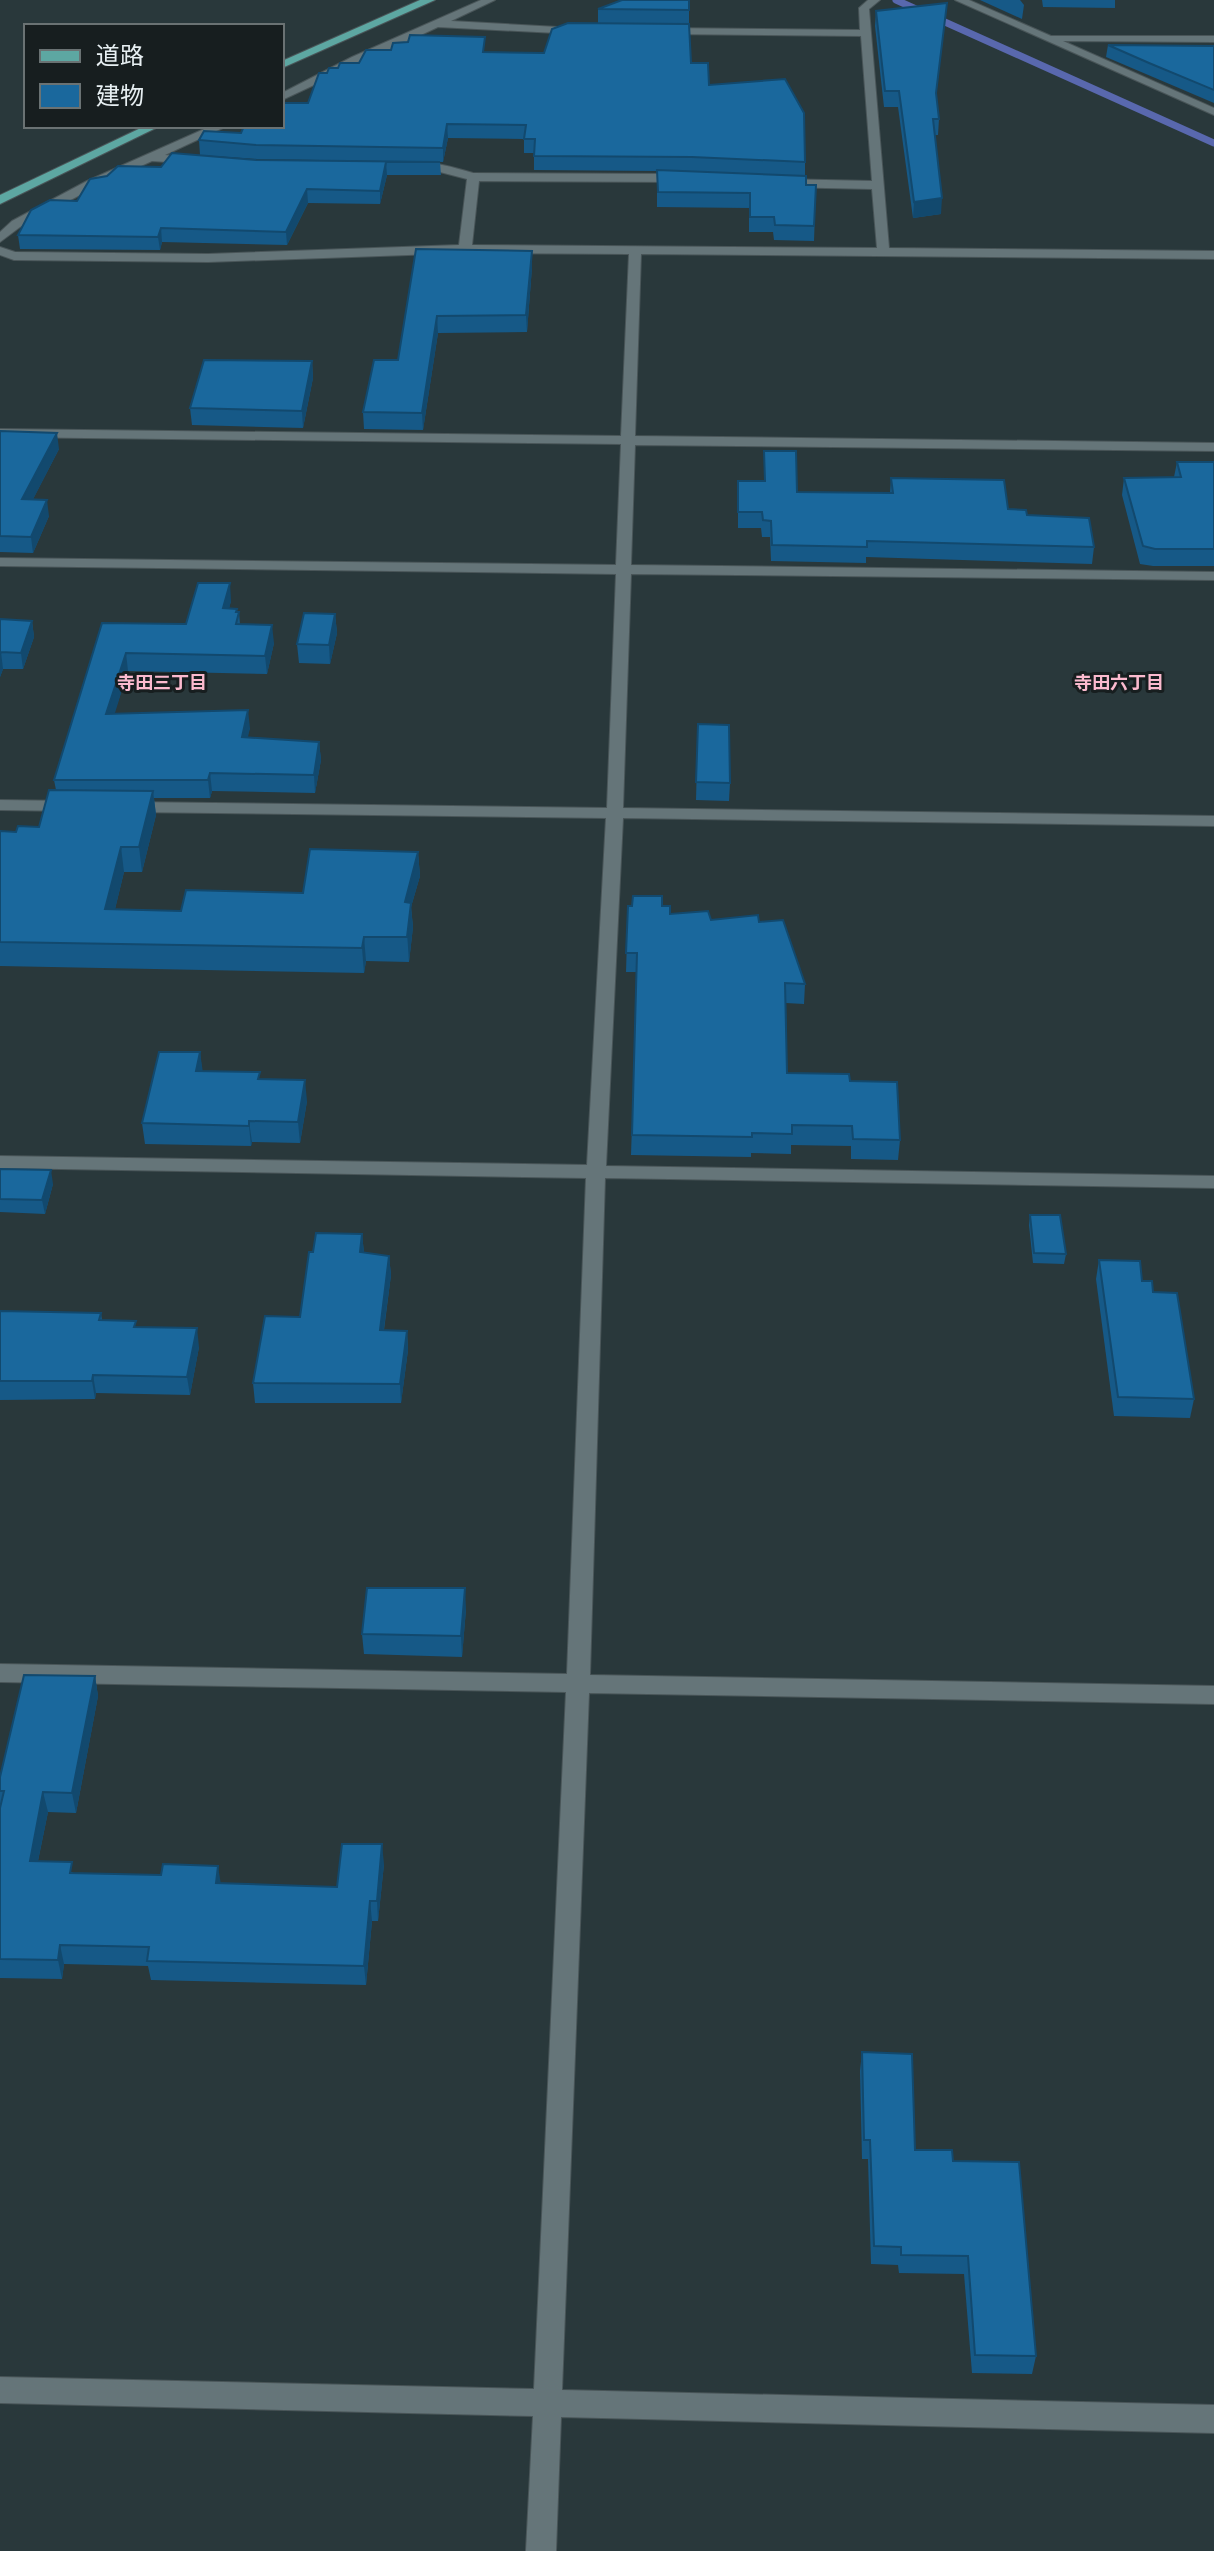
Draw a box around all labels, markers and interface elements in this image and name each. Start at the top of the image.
legend [24,24,284,128]
text: 道路 [96,37,144,73]
text: 建物 [96,77,144,113]
district label: 寺田三丁目 [117,669,207,696]
district label: 寺田六丁目 [1074,669,1164,696]

